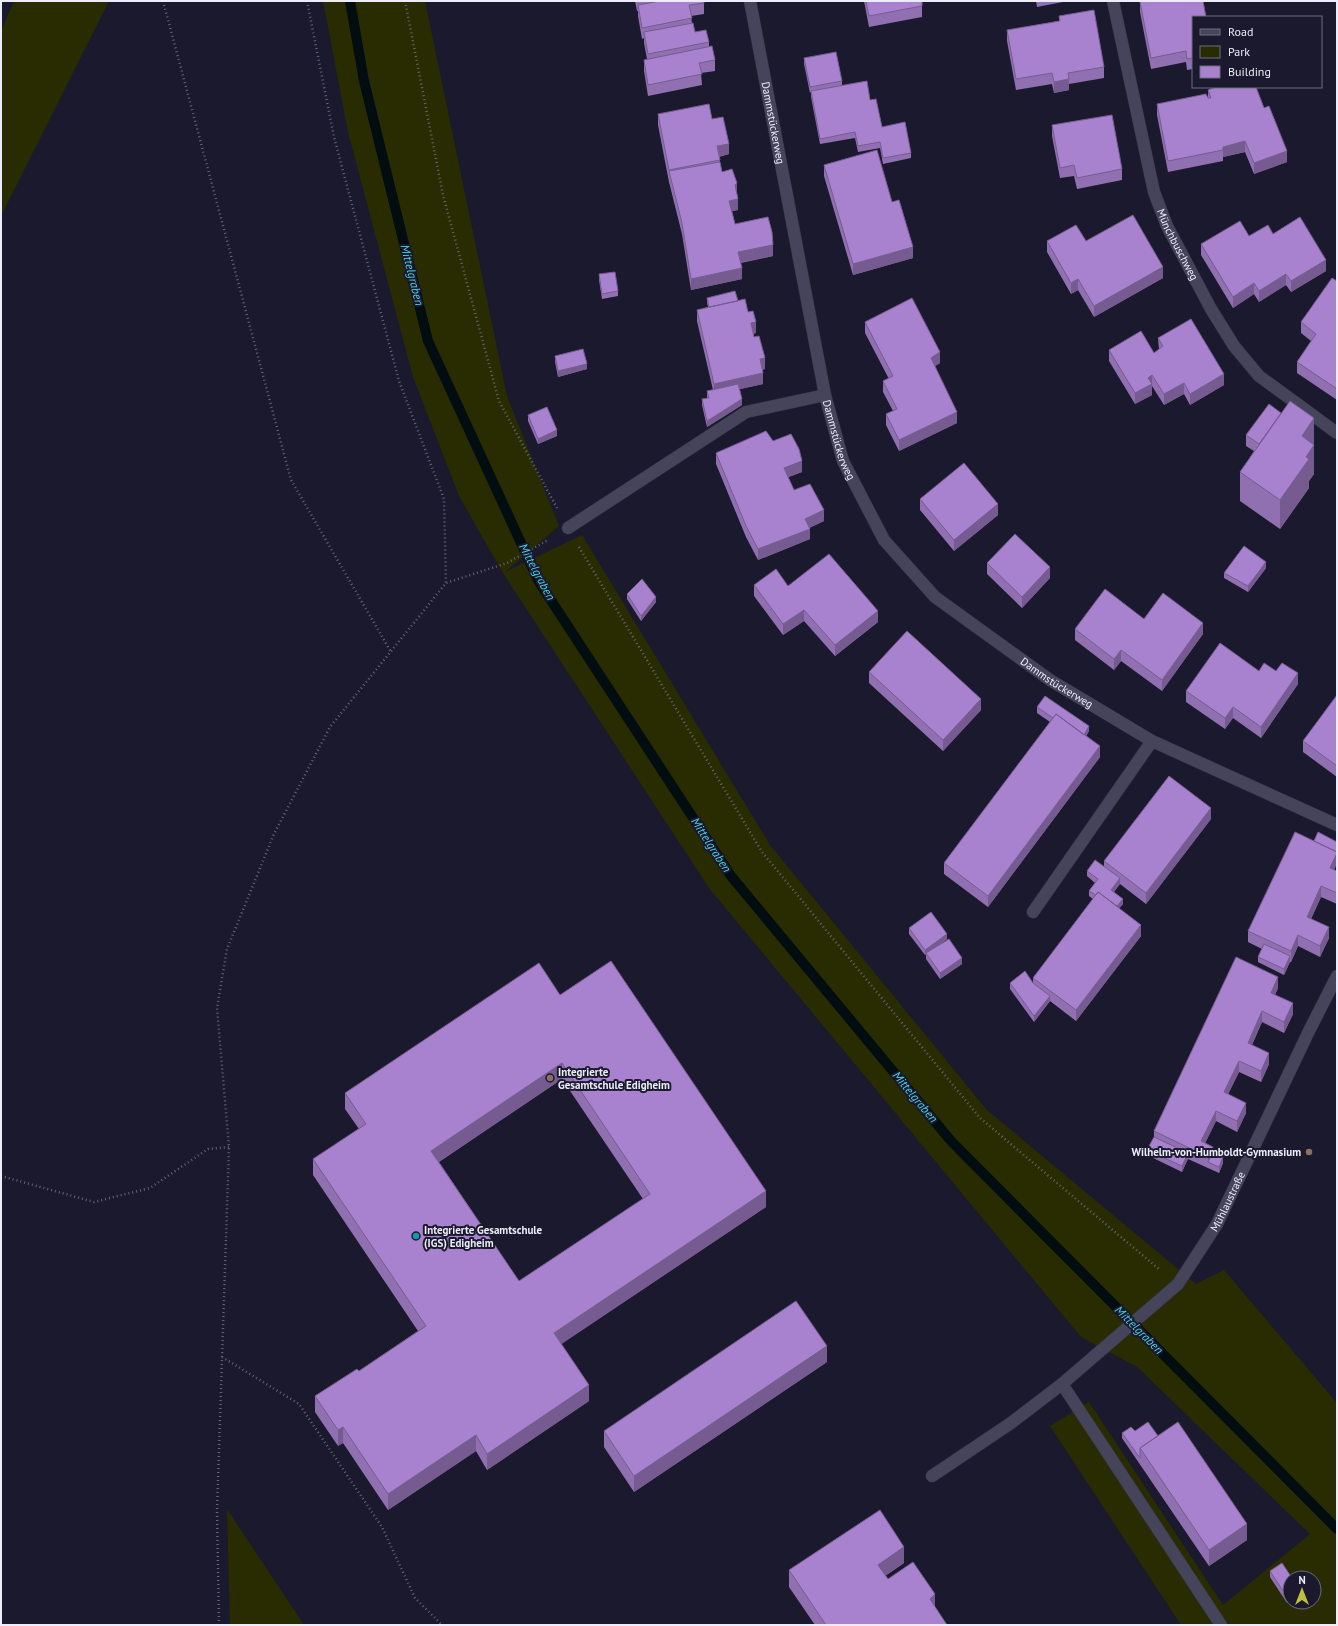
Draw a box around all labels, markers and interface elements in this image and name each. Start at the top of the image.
legend [1192,16,1322,88]
text: Road [1228,24,1253,39]
text: Park [1228,44,1250,59]
text: Building [1228,64,1271,79]
street label: Dammstückerweg [758,80,788,165]
street label: Münchbuschweg [1154,207,1202,283]
water label: Mittelgraben [398,243,427,307]
street label: Dammstückerweg [820,398,859,482]
water label: Mittelgraben [516,541,559,603]
street label: Dammstückerweg [1018,654,1096,711]
water label: Mittelgraben [688,814,735,875]
place label: Integrierte Gesamtschule Edigheim [558,1065,670,1092]
water label: Mittelgraben [890,1068,941,1125]
marker: Integrierte Gesamtschule Edigheim [545,1073,555,1083]
place label: Wilhelm-von-Humboldt-Gymnasium [1132,1145,1301,1159]
marker: Wilhelm-von-Humboldt-Gymnasium [1304,1147,1314,1157]
street label: Mühlaustraße [1207,1169,1248,1234]
place label: Integrierte Gesamtschule (IGS) Edigheim [424,1223,543,1250]
marker: Integrierte Gesamtschule (IGS) Edigheim [411,1231,421,1241]
water label: Mittelgraben [1112,1302,1167,1357]
north arrow [1282,1570,1322,1610]
text: N [1298,1573,1306,1587]

